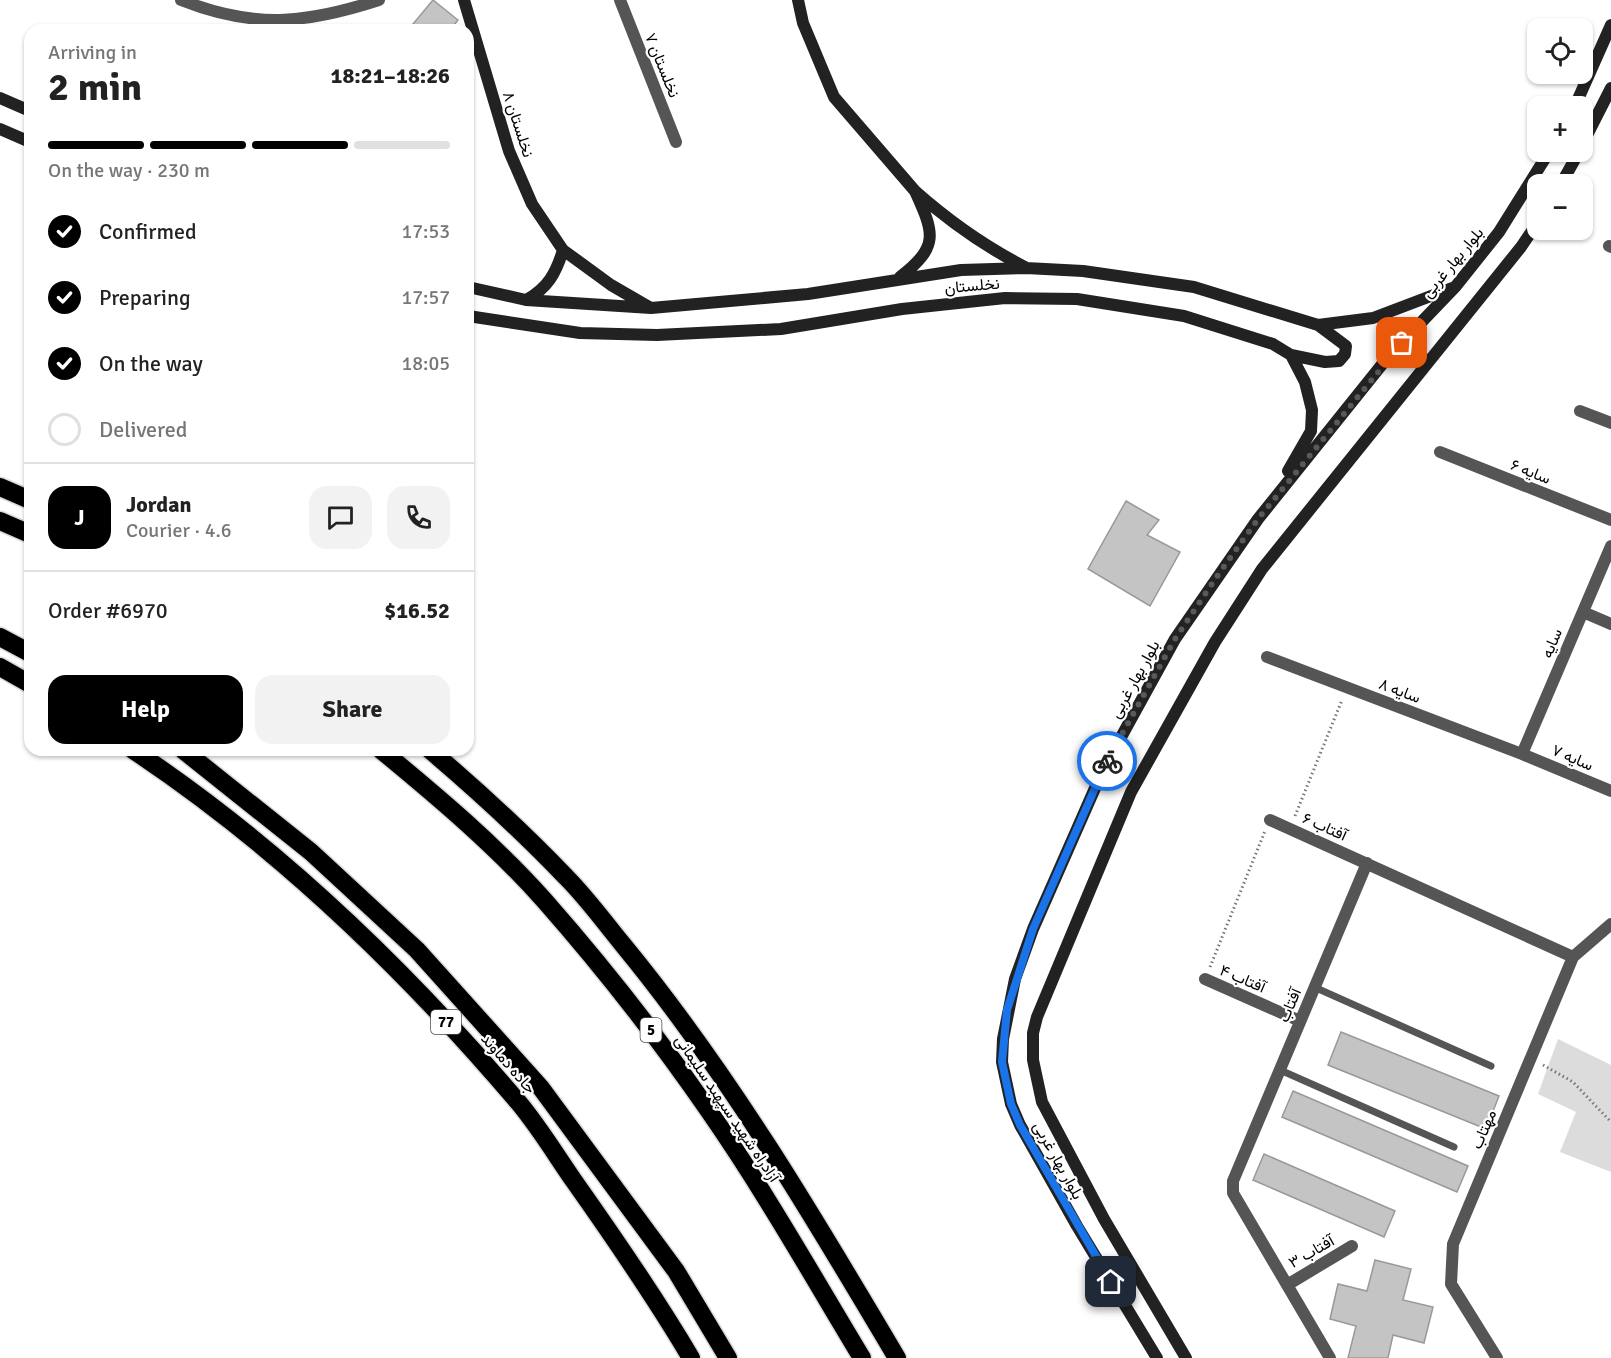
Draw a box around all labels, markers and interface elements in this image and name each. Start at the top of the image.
map controls [1527,18,1593,240]
button: locate [1527,18,1593,84]
street label: نخلستان ۷ [640,30,684,101]
text: Arriving in [48,40,137,65]
text: 18:21–18:26 [331,62,450,89]
text: 2 min [48,63,142,111]
street label: نخلستان ۸ [498,89,538,160]
button: + [1527,96,1593,162]
text: On the way · 230 m [48,158,210,183]
button: − [1527,174,1593,240]
icon: check [48,215,81,248]
text: Confirmed [99,218,197,245]
text: 17:53 [401,219,450,244]
street label: بلوار بهار غربی [1417,223,1488,302]
street label: نخلستان [944,274,1000,298]
icon: check [48,281,81,314]
text: Preparing [99,284,191,311]
text: 17:57 [401,285,450,310]
pin [1376,317,1427,368]
icon: bag [1385,326,1418,359]
icon: check [48,347,81,380]
text: On the way [99,350,203,377]
text: 18:05 [401,351,450,376]
text: Delivered [99,416,187,443]
street label: سایه ۶ [1508,455,1554,489]
button: chat [309,486,372,549]
button: phone [387,486,450,549]
text: Jordan [126,491,192,518]
text: J [74,504,85,531]
text: Courier · 4.6 [126,518,232,543]
text: Order #6970 [48,597,168,624]
text: $16.52 [384,597,450,624]
street label: سایه [1537,626,1567,661]
street label: بلوار بهار غربی [1105,637,1165,722]
street label: سایه ۸ [1376,674,1423,708]
button: Help [48,675,243,744]
button: Share [255,675,450,744]
courier [1077,731,1137,791]
street label: سایه ۷ [1549,740,1596,776]
icon: bike [1091,745,1124,778]
street label: آفتاب ۶ [1299,808,1351,846]
street label: آفتاب ۴ [1217,960,1270,998]
street label: آفتاب [1274,984,1307,1026]
road number: 77 [431,1010,461,1034]
road number: 5 [640,1018,662,1042]
street label: جاده دماوند [476,1029,540,1098]
street label: آزادراه شهید سپهبد سلیمانی [670,1031,785,1188]
street label: مهتاب [1467,1107,1501,1152]
street label: بلوار بهار غربی [1028,1118,1088,1203]
street label: آفتاب ۳ [1285,1230,1339,1273]
pin [1085,1256,1136,1307]
icon: home [1094,1265,1127,1298]

